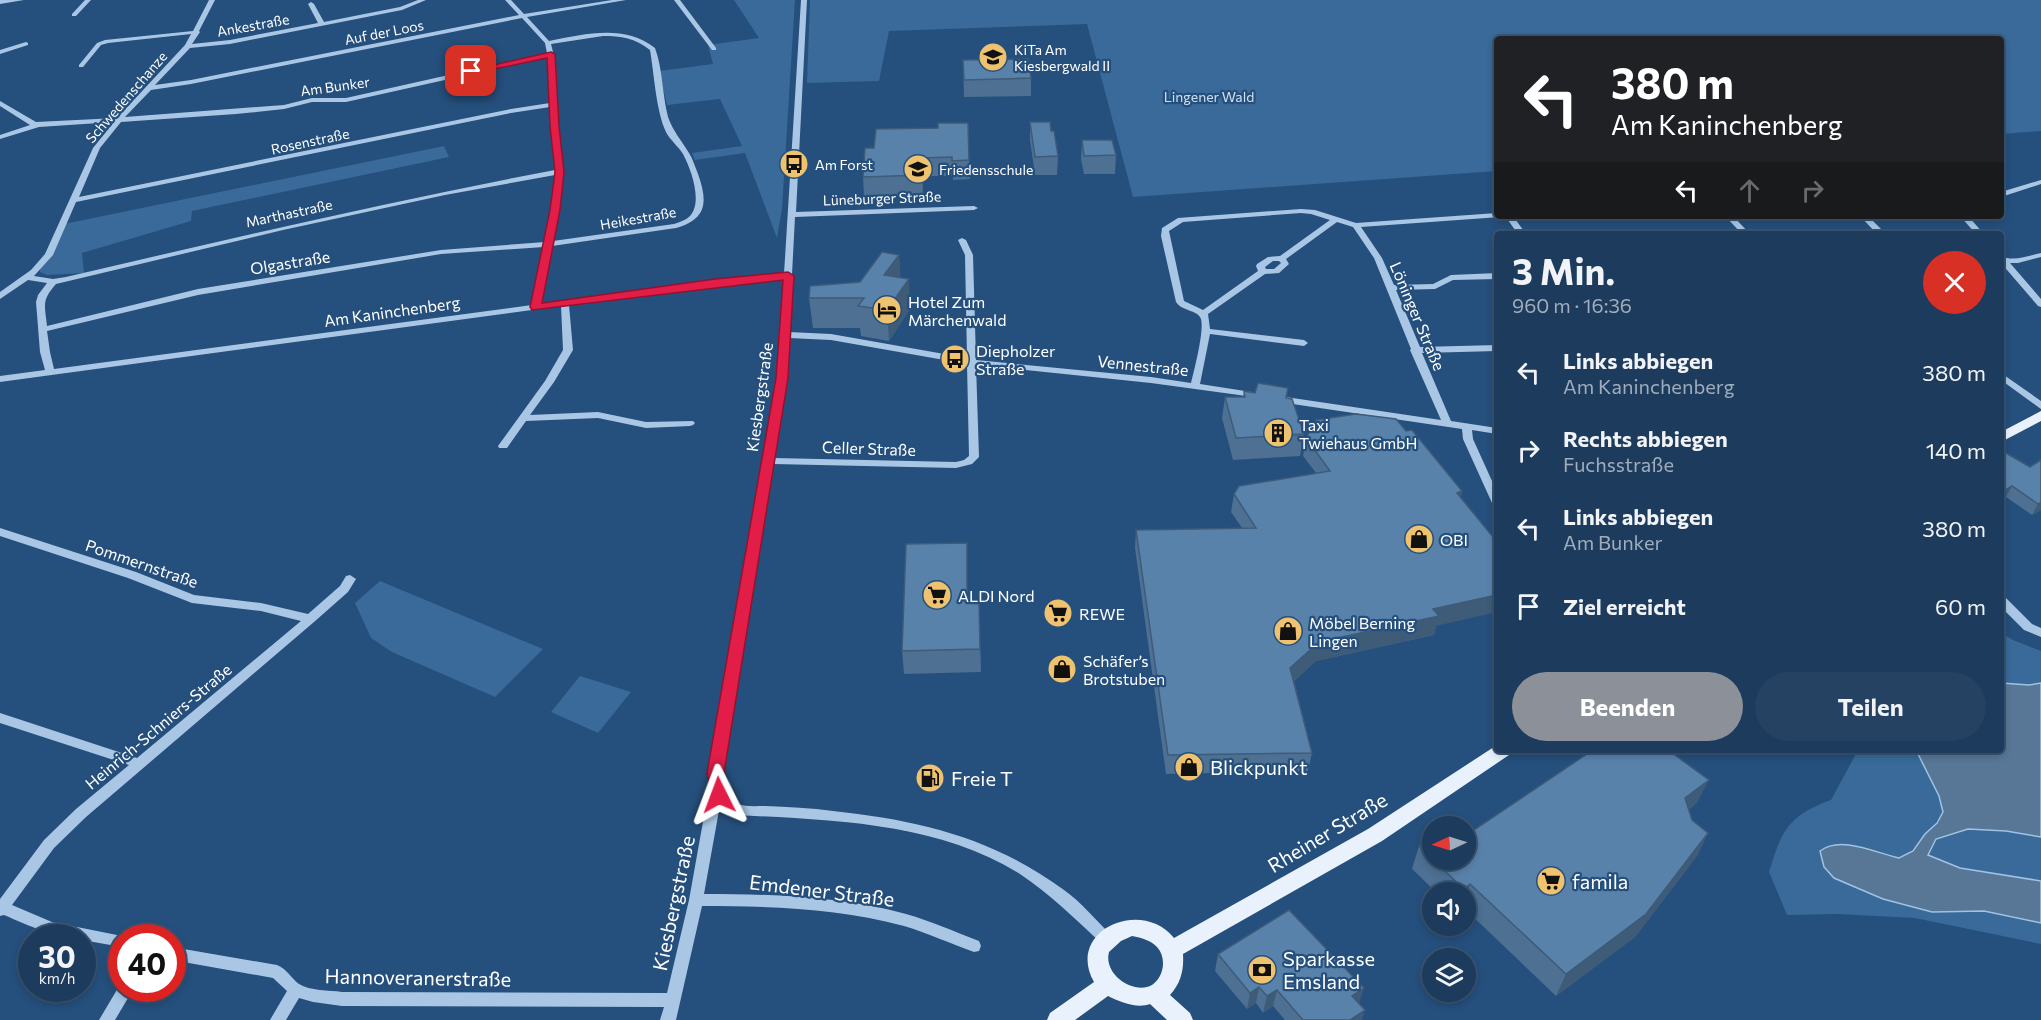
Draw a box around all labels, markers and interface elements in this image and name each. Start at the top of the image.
street label: Ankestraße [216,10,290,40]
street label: Auf der Loos [343,16,425,48]
school or university icon: KiTa Am Kiesbergwald II [977,41,1009,73]
place label: KiTa Am Kiesbergwald II [1014,41,1110,74]
pin [445,45,496,96]
street label: Schwedenschanze [82,48,170,146]
icon: arrive [454,54,487,87]
text: 380 m [1611,56,1734,108]
icon: left [1512,60,1590,138]
street label: Am Bunker [299,73,371,99]
park label: Lingener Wald [1164,88,1254,105]
text: Am Kaninchenberg [1611,108,1843,141]
street label: Rosenstraße [269,124,351,158]
bus stop icon: Am Forst [778,148,810,180]
school or university icon: Friedensschule [902,153,934,185]
place label: Am Forst [815,156,873,173]
place label: Friedensschule [939,161,1033,178]
icon: left [1670,174,1703,207]
icon: ahead [1733,174,1766,207]
icon: right [1796,174,1829,207]
street label: Lüneburger Straße [822,187,942,209]
street label: Marthastraße [244,196,334,230]
street label: Heikestraße [599,203,677,233]
street label: Olgastraße [249,246,331,278]
text: 3 Min. [1512,248,1615,292]
button: close [1923,251,1986,314]
street label: Löninger Straße [1387,259,1449,373]
street label: Am Kaninchenberg [323,292,462,330]
place label: Hotel Zum Märchenwald [908,292,1006,329]
text: 960 m · 16:36 [1512,293,1632,317]
hotel icon: Hotel Zum Märchenwald [871,294,903,326]
street label: Kiesbergstraße [742,341,776,453]
place label: Diepholzer Straße [976,341,1056,378]
bus stop icon: Diepholzer Straße [939,343,971,375]
text: Links abbiegen [1563,347,1713,374]
street label: Vennestraße [1096,351,1190,379]
icon: left [1512,356,1545,389]
text: 380 m [1922,359,1986,386]
text: Am Kaninchenberg [1563,374,1735,398]
place label: Taxi Twiehaus GmbH [1299,415,1418,452]
building icon: Taxi Twiehaus GmbH [1262,417,1294,449]
text: Rechts abbiegen [1563,425,1728,452]
icon: right [1512,434,1545,467]
street label: Celler Straße [822,437,916,459]
text: 140 m [1926,437,1986,464]
text: Fuchsstraße [1563,452,1674,476]
text: Links abbiegen [1563,503,1713,530]
icon: left [1512,512,1545,545]
text: 380 m [1922,515,1986,542]
shop icon: OBI [1403,523,1435,555]
place label: OBI [1440,530,1468,549]
text: Am Bunker [1563,530,1663,554]
street label: Pommernstraße [83,535,201,591]
supermarket icon: ALDI Nord [921,579,953,611]
place label: ALDI Nord [958,586,1035,605]
icon: arrive [1512,590,1545,623]
text: Ziel erreicht [1563,593,1686,620]
text: 60 m [1935,593,1986,620]
supermarket icon: REWE [1042,597,1074,629]
place label: REWE [1079,604,1125,623]
place label: Möbel Berning Lingen [1309,613,1415,650]
shop icon: Möbel Berning Lingen [1272,615,1304,647]
place label: Schäfer’s Brotstuben [1083,651,1165,688]
shop icon: Schäfer’s Brotstuben [1046,653,1078,685]
street label: Heinrich-Schniers-Straße [81,659,235,793]
button: Beenden [1512,672,1743,741]
button: Teilen [1755,672,1986,741]
shop icon: Blickpunkt [1173,751,1205,783]
place label: Blickpunkt [1210,755,1307,779]
fuel station icon: Freie T [914,762,946,794]
position arrow [687,763,751,827]
place label: Freie T [951,766,1013,790]
street label: Rheiner Straße [1263,787,1391,877]
north arrow [1422,816,1476,870]
map controls [1422,816,1476,1002]
street label: Kiesbergstraße [647,833,699,973]
supermarket icon: famila [1535,865,1567,897]
street label: Emdener Straße [748,869,896,911]
place label: famila [1572,869,1628,893]
button: sound [1422,882,1476,936]
speed limit sign: 40 [108,924,186,1002]
text: 30 [38,937,76,974]
place label: Sparkasse Emsland [1283,946,1375,993]
button: layers [1422,948,1476,1002]
bank icon: Sparkasse Emsland [1246,954,1278,986]
street label: Hannoveranerstraße [325,963,511,991]
text: km/h [39,969,75,987]

